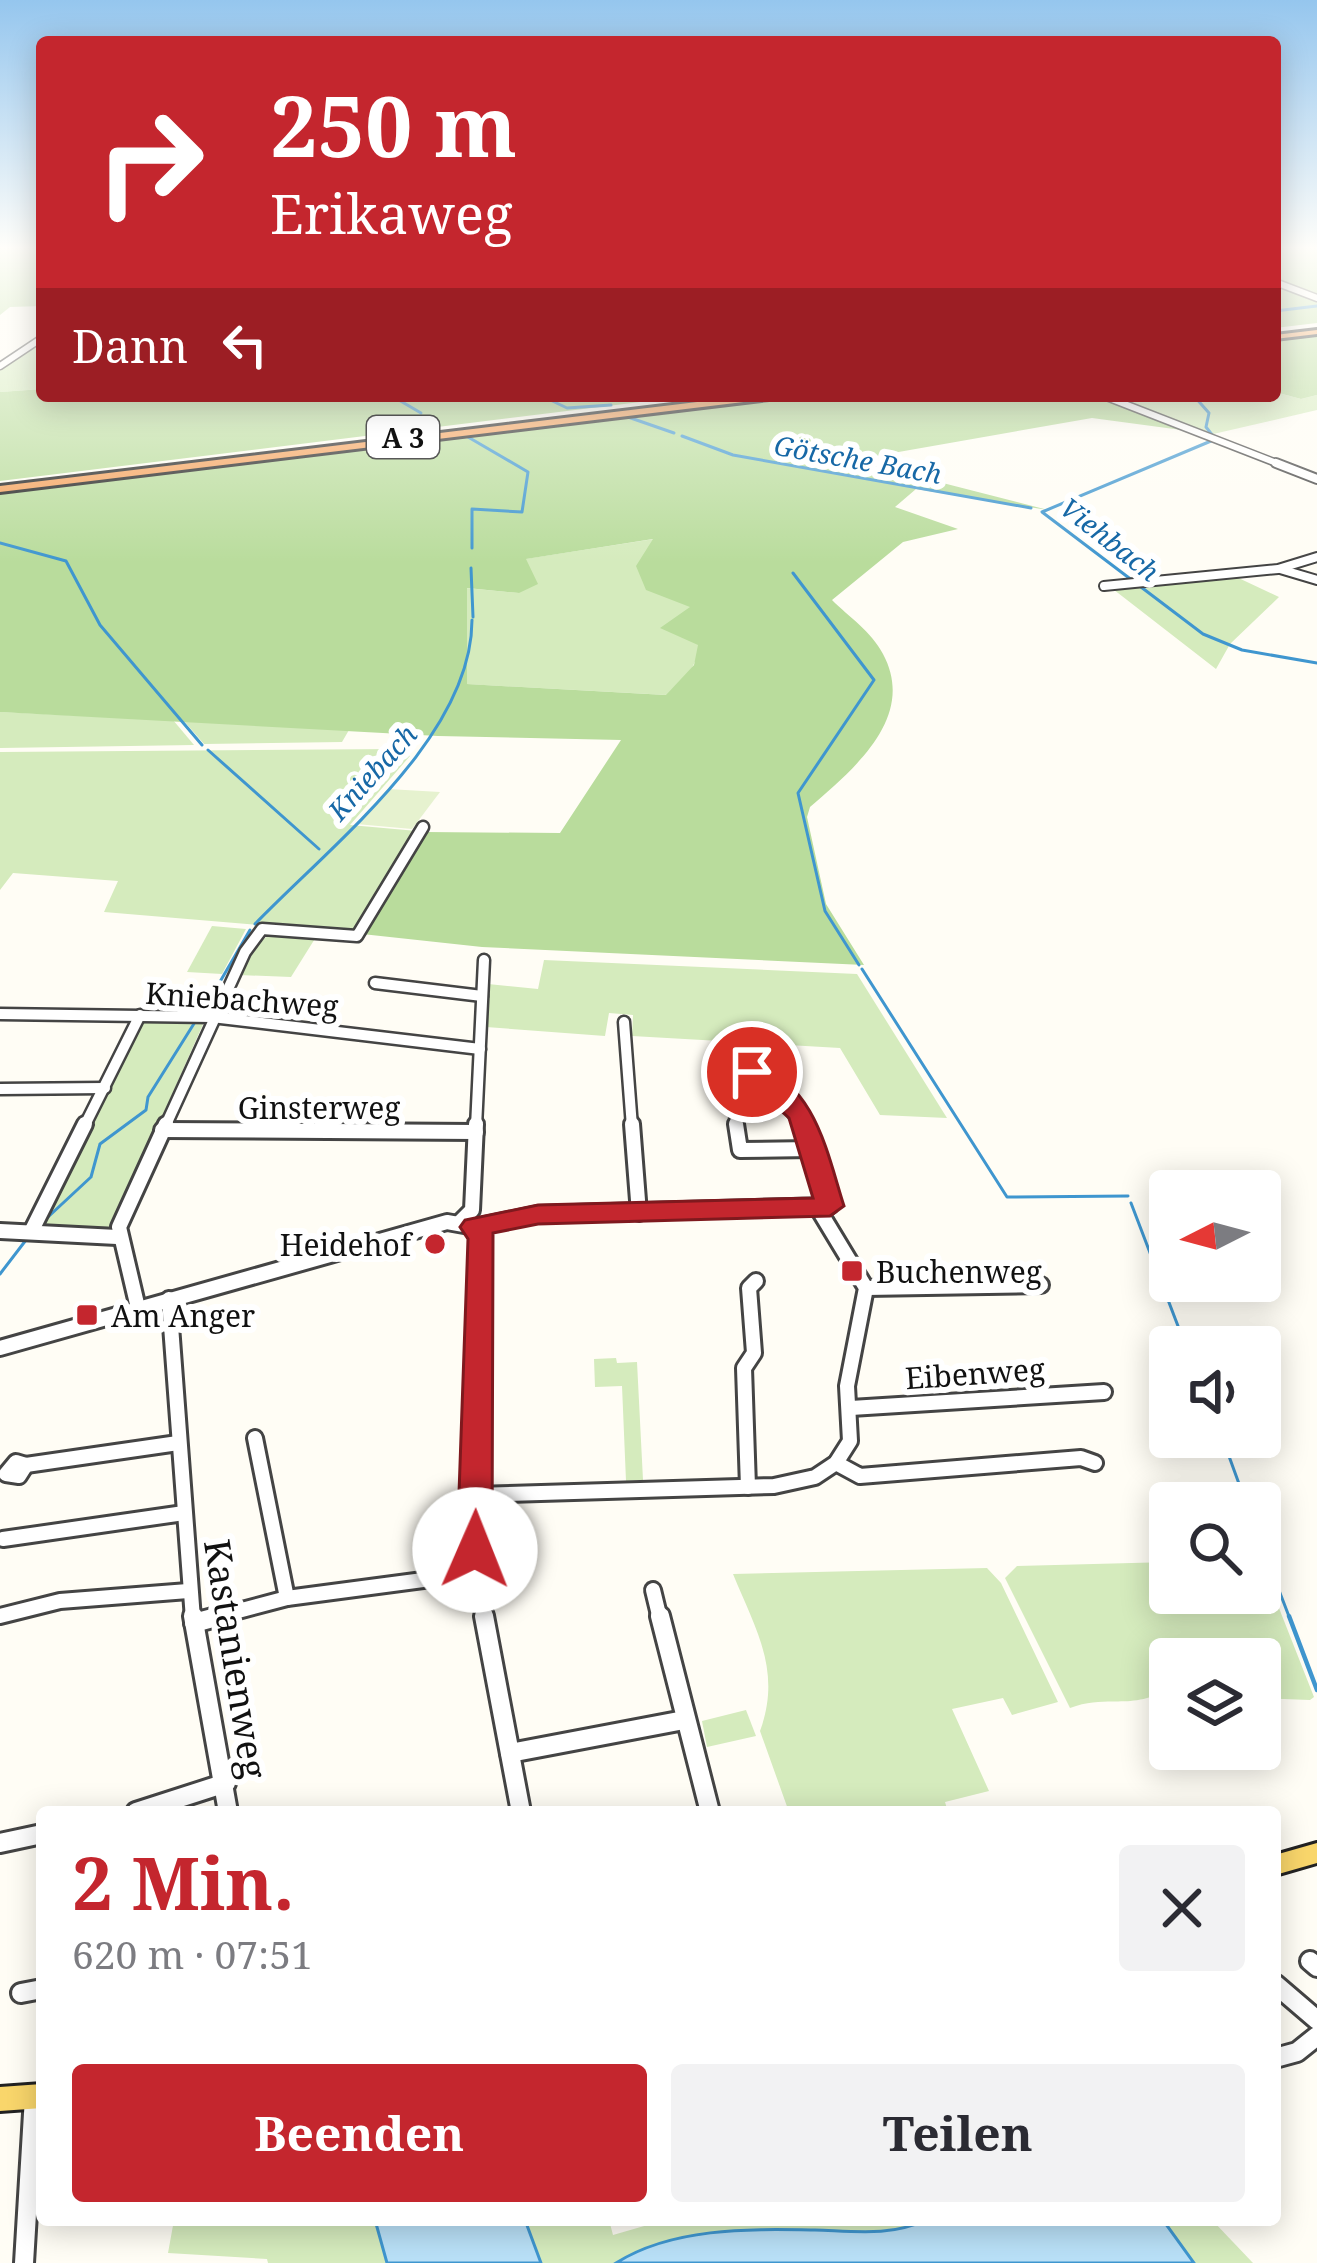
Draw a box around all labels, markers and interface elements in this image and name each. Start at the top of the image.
text: 250 m [270,67,517,182]
icon: right [72,84,228,240]
text: Erikaweg [270,176,513,250]
icon: left [212,312,278,378]
text: Dann [72,315,188,376]
road number: A 3 [367,416,439,458]
water label: Götsche Bach [771,426,945,492]
water label: Viehbach [1053,489,1167,589]
water label: Kniebach [319,716,425,828]
street label: Kniebachweg [144,972,340,1026]
pin [701,1021,803,1123]
icon: arrive [719,1039,785,1105]
street label: Ginsterweg [238,1087,400,1128]
north arrow [1149,1170,1281,1302]
map controls [1149,1170,1281,1770]
place label: Heidehof [280,1224,414,1265]
marker: Heidehof [422,1231,448,1257]
place label: Buchenweg [876,1251,1042,1292]
marker: Buchenweg [839,1258,865,1284]
place label: Am Anger [111,1295,255,1336]
marker: Am Anger [74,1302,100,1328]
button: sound [1149,1326,1281,1458]
street label: Eibenweg [904,1348,1046,1398]
button: search [1149,1482,1281,1614]
position arrow [412,1487,538,1613]
street label: Kastanienweg [193,1536,279,1782]
button: layers [1149,1638,1281,1770]
text: 2 Min. [72,1833,294,1931]
button: close [1119,1845,1245,1971]
text: 620 m · 07:51 [72,1927,313,1980]
button: Beenden [72,2064,647,2202]
button: Teilen [671,2064,1245,2202]

